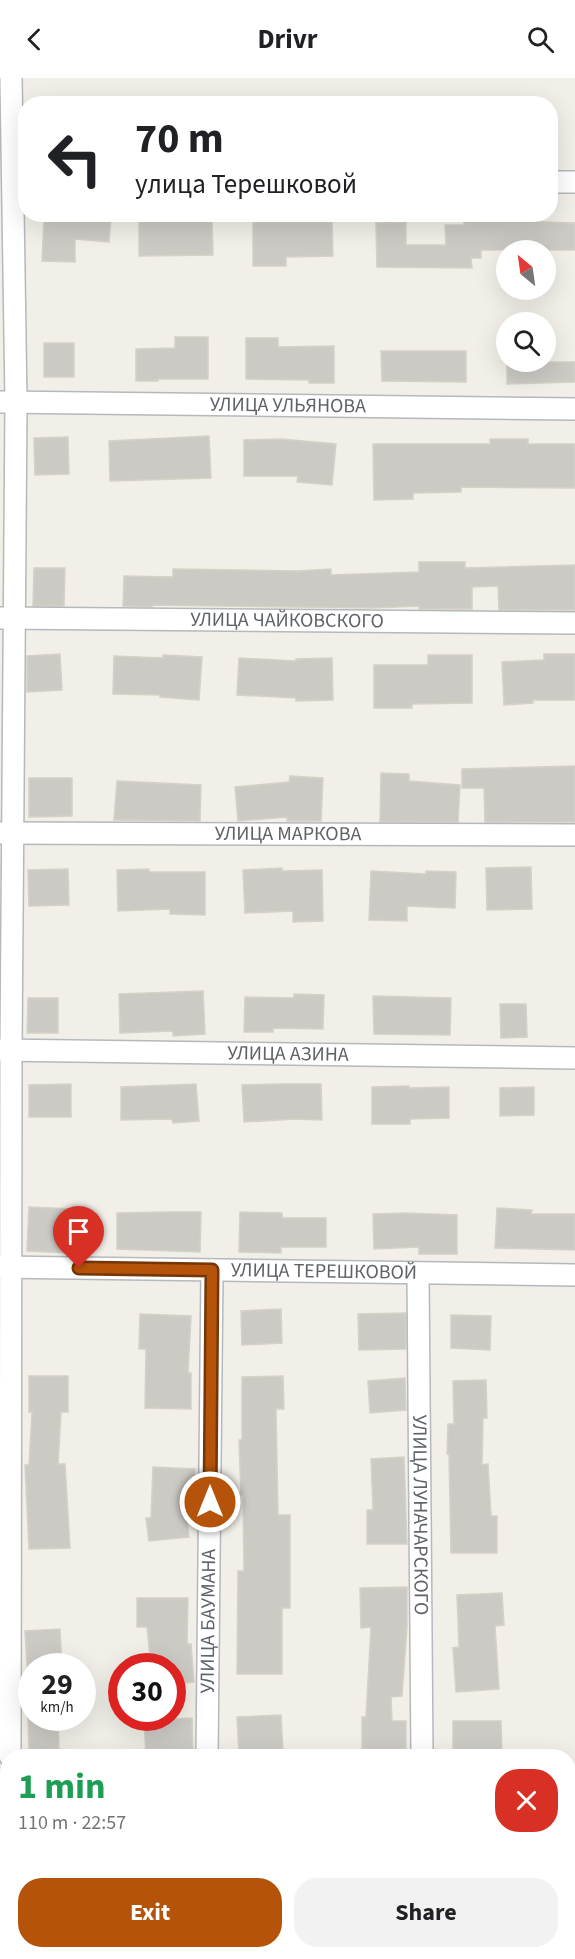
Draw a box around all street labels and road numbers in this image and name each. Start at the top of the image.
street label: УЛИЦА УЛЬЯНОВА [210,391,366,420]
street label: УЛИЦА ЧАЙКОВСКОГО [190,606,384,635]
street label: УЛИЦА МАРКОВА [215,820,361,848]
street label: УЛИЦА АЗИНА [227,1039,349,1069]
street label: УЛИЦА ТЕРЕШКОВОЙ [231,1256,417,1287]
street label: УЛИЦА ЛУНАЧАРСКОГО [405,1415,435,1615]
street label: УЛИЦА БАУМАНА [194,1548,223,1693]

